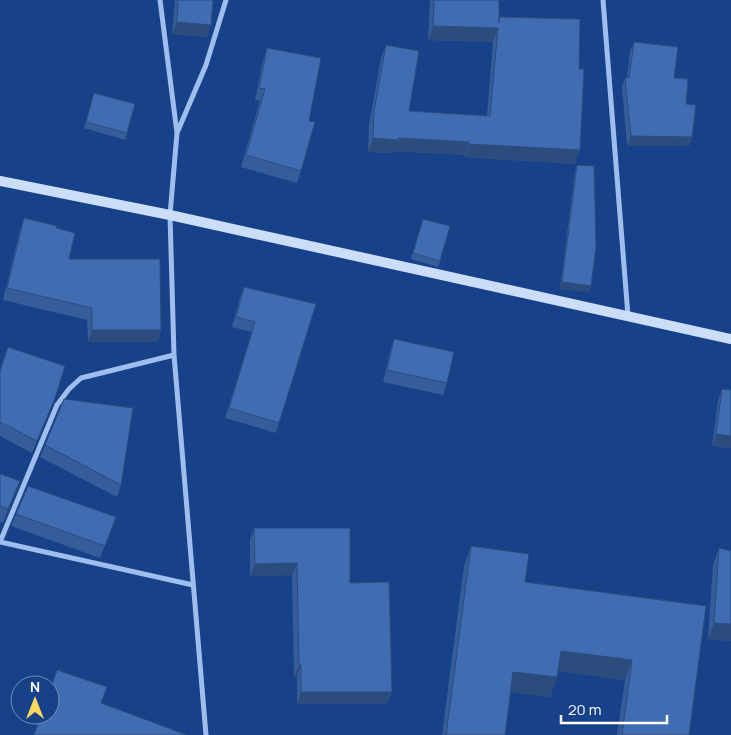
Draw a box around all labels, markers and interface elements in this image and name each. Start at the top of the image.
north arrow [10,675,60,725]
text: N [30,677,40,696]
scale bar [561,692,667,724]
text: 20 m [568,699,601,720]

